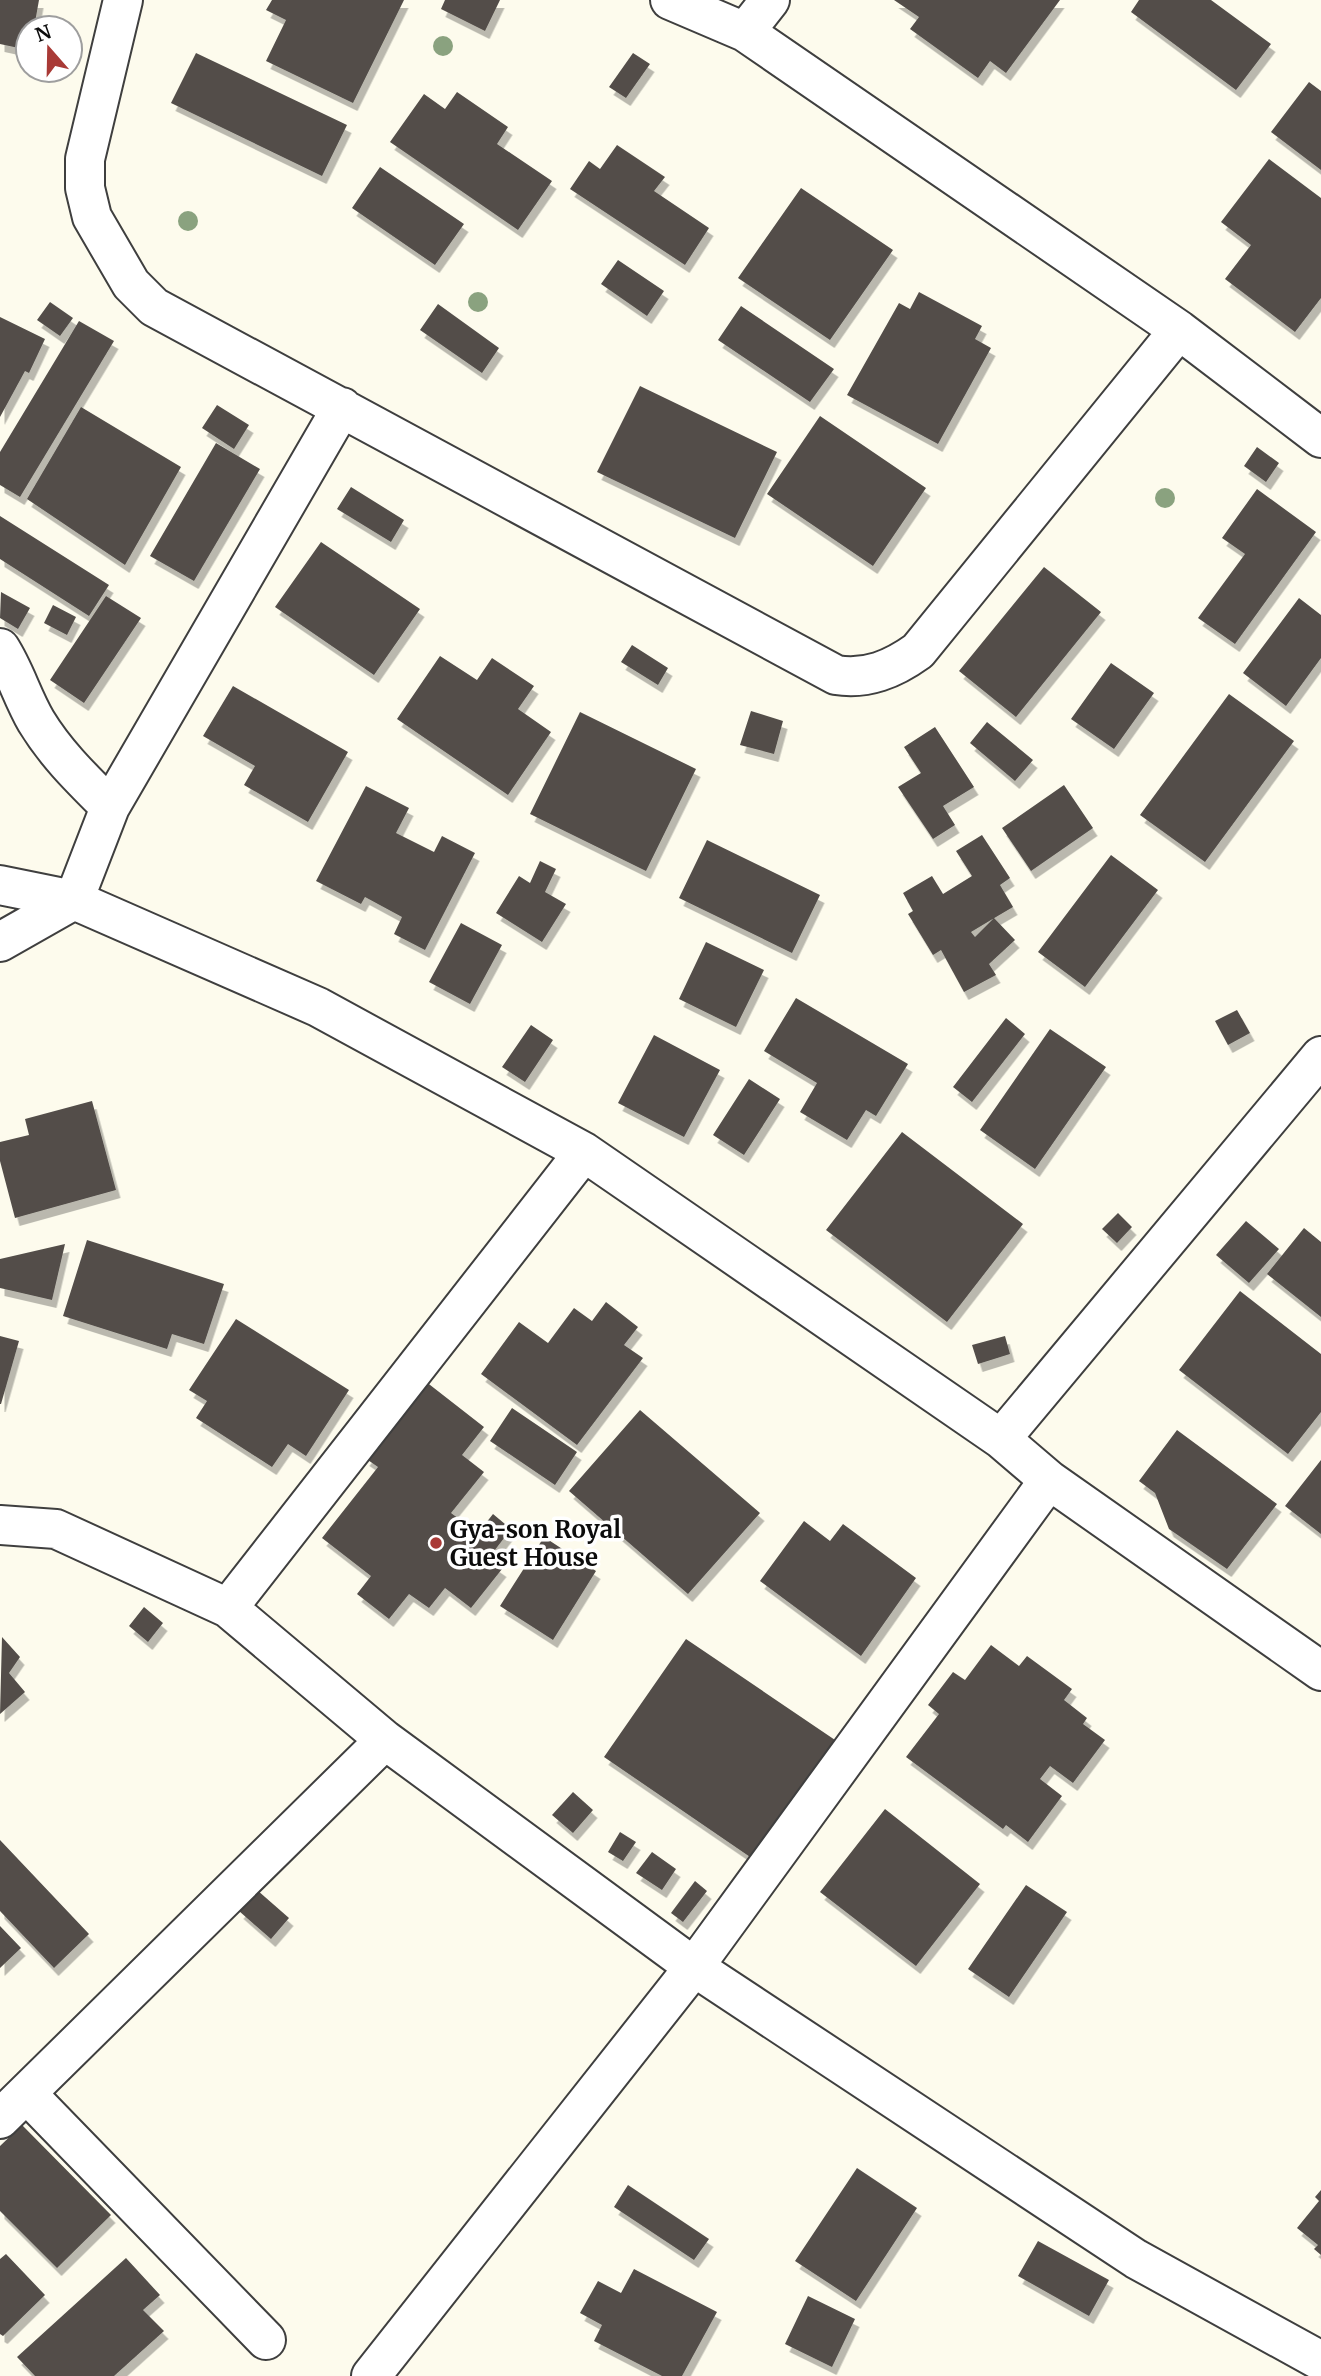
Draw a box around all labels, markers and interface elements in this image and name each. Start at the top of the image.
north arrow [14,14,84,84]
text: N [32,19,54,47]
place label: Gya-son Royal Guest House [450,1514,621,1573]
marker: Gya-son Royal Guest House [428,1535,444,1551]

